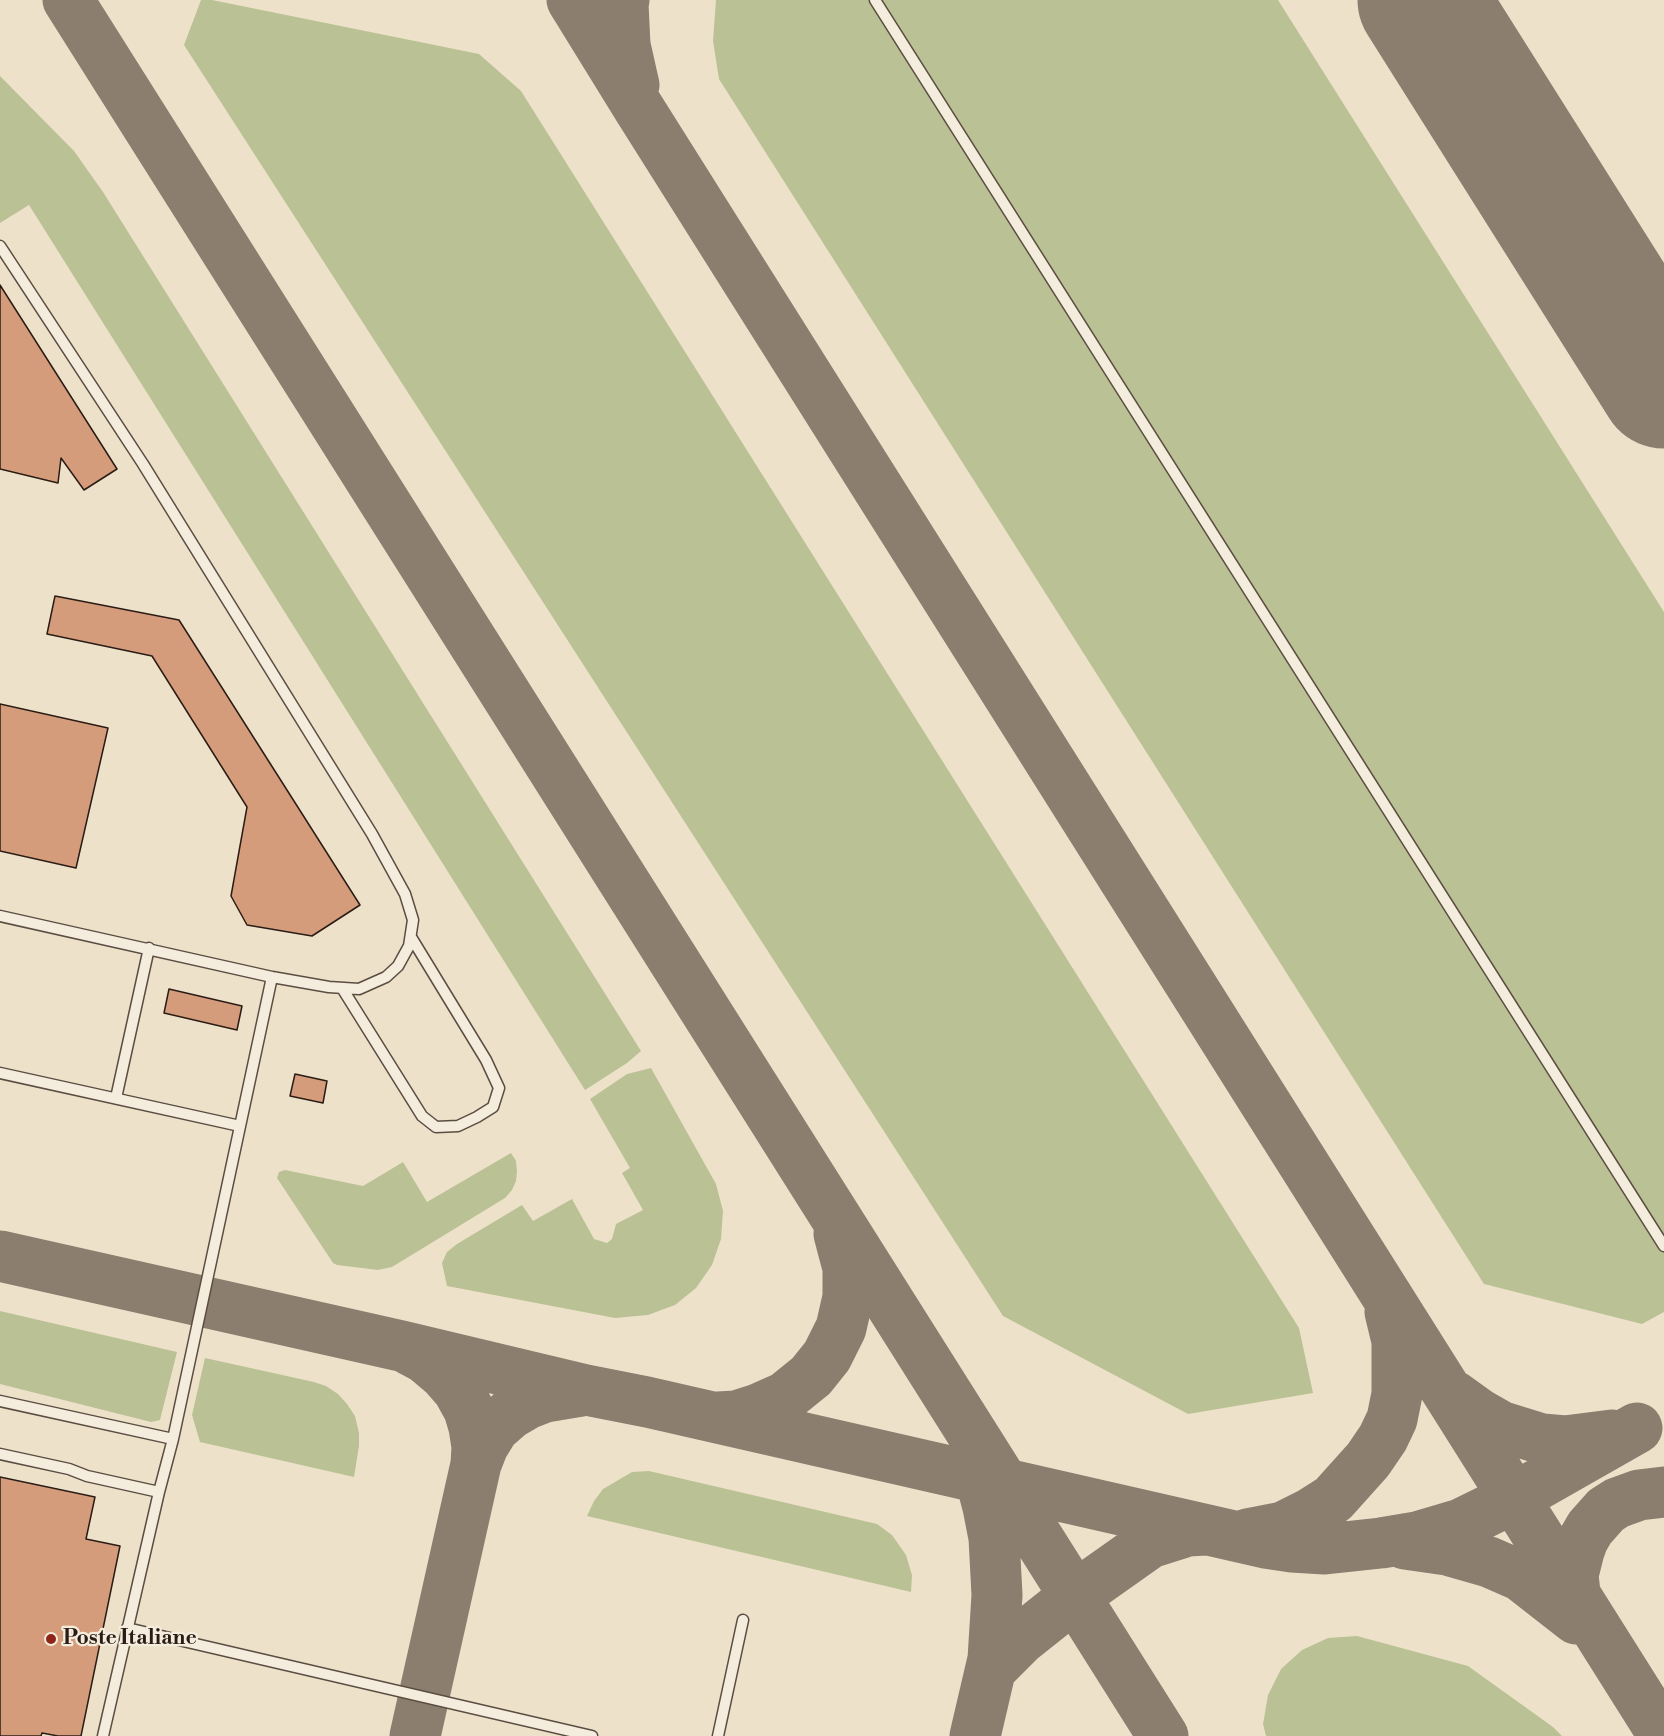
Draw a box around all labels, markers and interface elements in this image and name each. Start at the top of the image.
place label: Poste Italiane [63,1626,197,1652]
marker: Poste Italiane [44,1632,58,1646]

